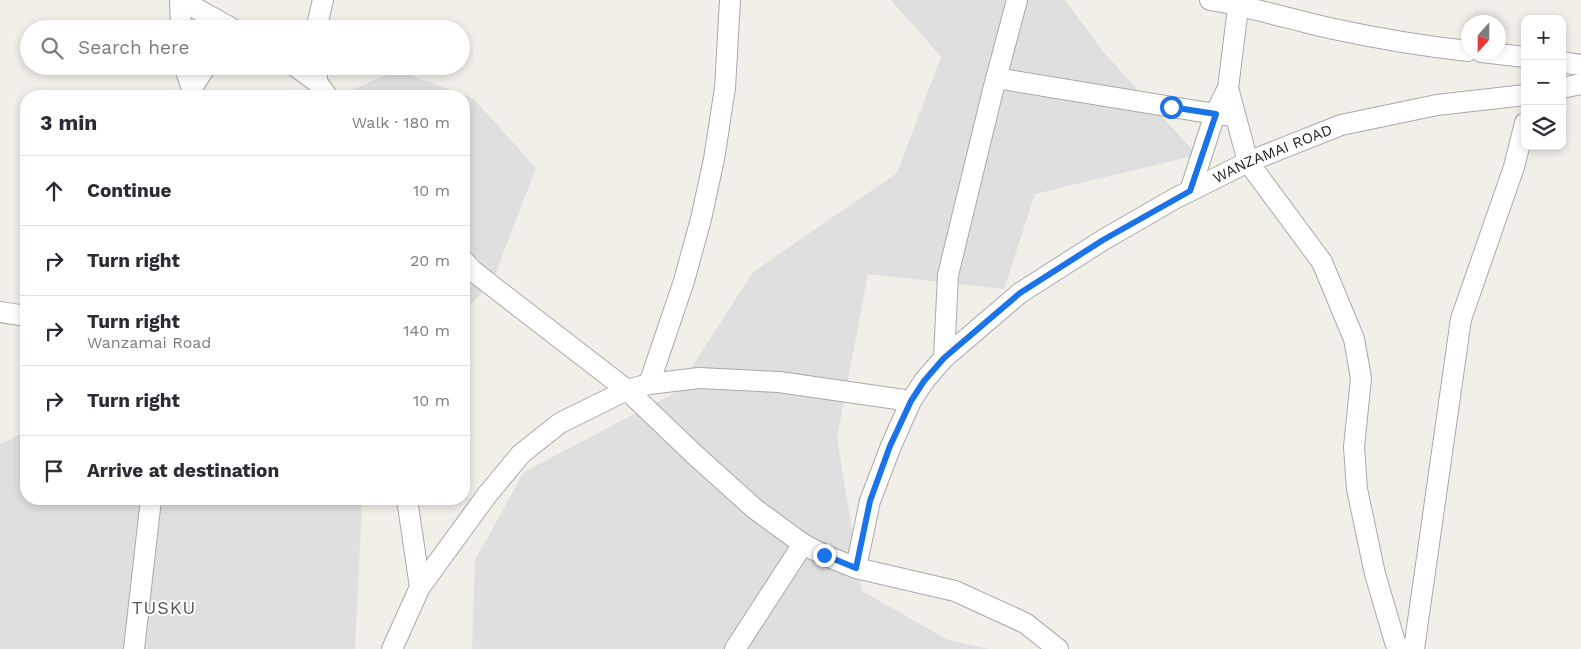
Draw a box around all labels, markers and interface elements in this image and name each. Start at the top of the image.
north arrow [1461,15,1506,60]
map controls [1521,15,1566,150]
button: + [1521,15,1566,60]
search box [20,20,470,75]
icon: search [38,34,66,62]
text: Search here [78,36,189,59]
button: − [1521,60,1566,105]
route start [1160,96,1183,119]
button: layers [1521,105,1566,150]
text: 3 min [40,110,97,135]
text: Walk · 180 m [352,113,450,132]
street label: WANZAMAI ROAD [1210,120,1335,187]
icon: ahead [40,177,68,205]
text: Continue [87,179,171,202]
text: 10 m [413,181,450,200]
icon: right [40,247,68,275]
text: Turn right [87,249,180,272]
text: 20 m [410,251,450,270]
text: Turn right [87,310,180,333]
icon: right [40,317,68,345]
text: 140 m [403,321,450,340]
text: Wanzamai Road [87,333,211,352]
icon: right [40,387,68,415]
text: Turn right [87,389,180,412]
text: 10 m [413,391,450,410]
icon: arrive [40,457,68,485]
text: Arrive at destination [87,459,279,482]
route end [813,544,836,567]
district label: TUSKU [132,597,196,618]

